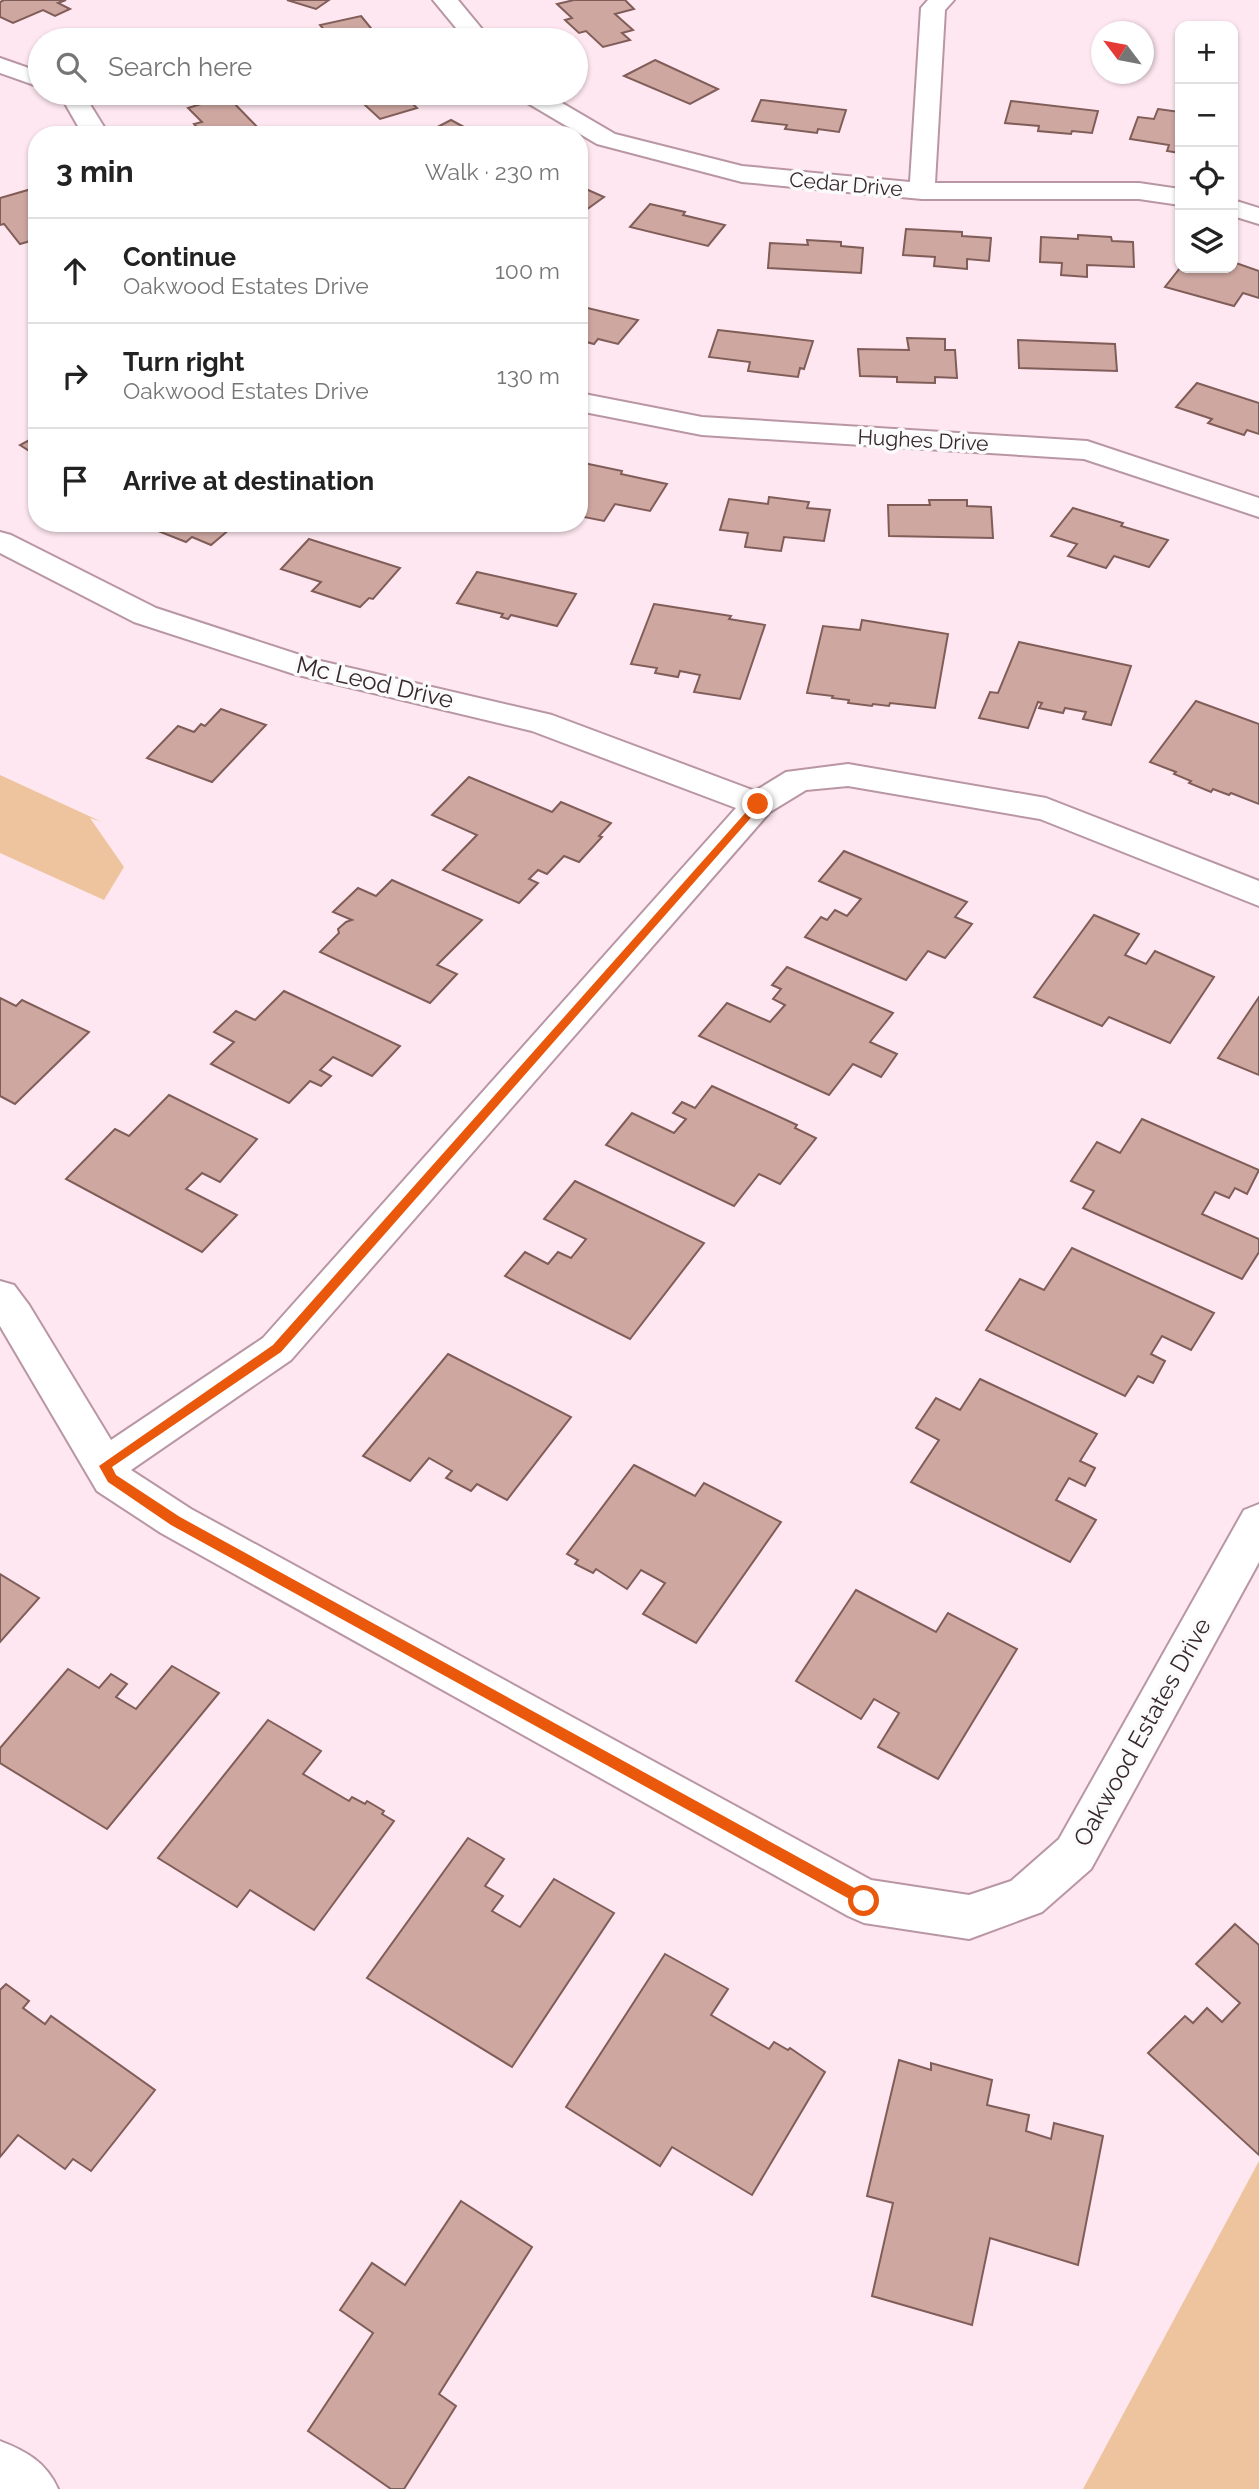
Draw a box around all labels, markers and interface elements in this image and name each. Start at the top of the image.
north arrow [1091,21,1154,84]
map controls [1175,21,1238,273]
button: + [1175,21,1238,84]
search box [28,28,588,105]
icon: search [52,48,90,86]
text: Search here [108,52,252,82]
button: − [1175,84,1238,147]
button: locate [1175,147,1238,210]
text: 3 min [56,154,134,189]
text: Walk · 230 m [425,158,560,185]
street label: Cedar Drive [788,167,904,201]
button: layers [1175,210,1238,273]
text: Continue [123,242,236,272]
icon: ahead [56,252,94,290]
text: 100 m [495,257,560,284]
text: Oakwood Estates Drive [123,272,369,299]
text: Turn right [123,347,244,377]
icon: right [56,357,94,395]
text: 130 m [497,362,560,389]
text: Oakwood Estates Drive [123,377,369,404]
street label: Hughes Drive [857,424,989,456]
icon: arrive [56,462,94,500]
text: Arrive at destination [123,466,374,496]
street label: Mc Leod Drive [294,650,456,714]
route end [742,788,773,819]
street label: Oakwood Estates Drive [1067,1613,1217,1851]
route start [848,1885,879,1916]

